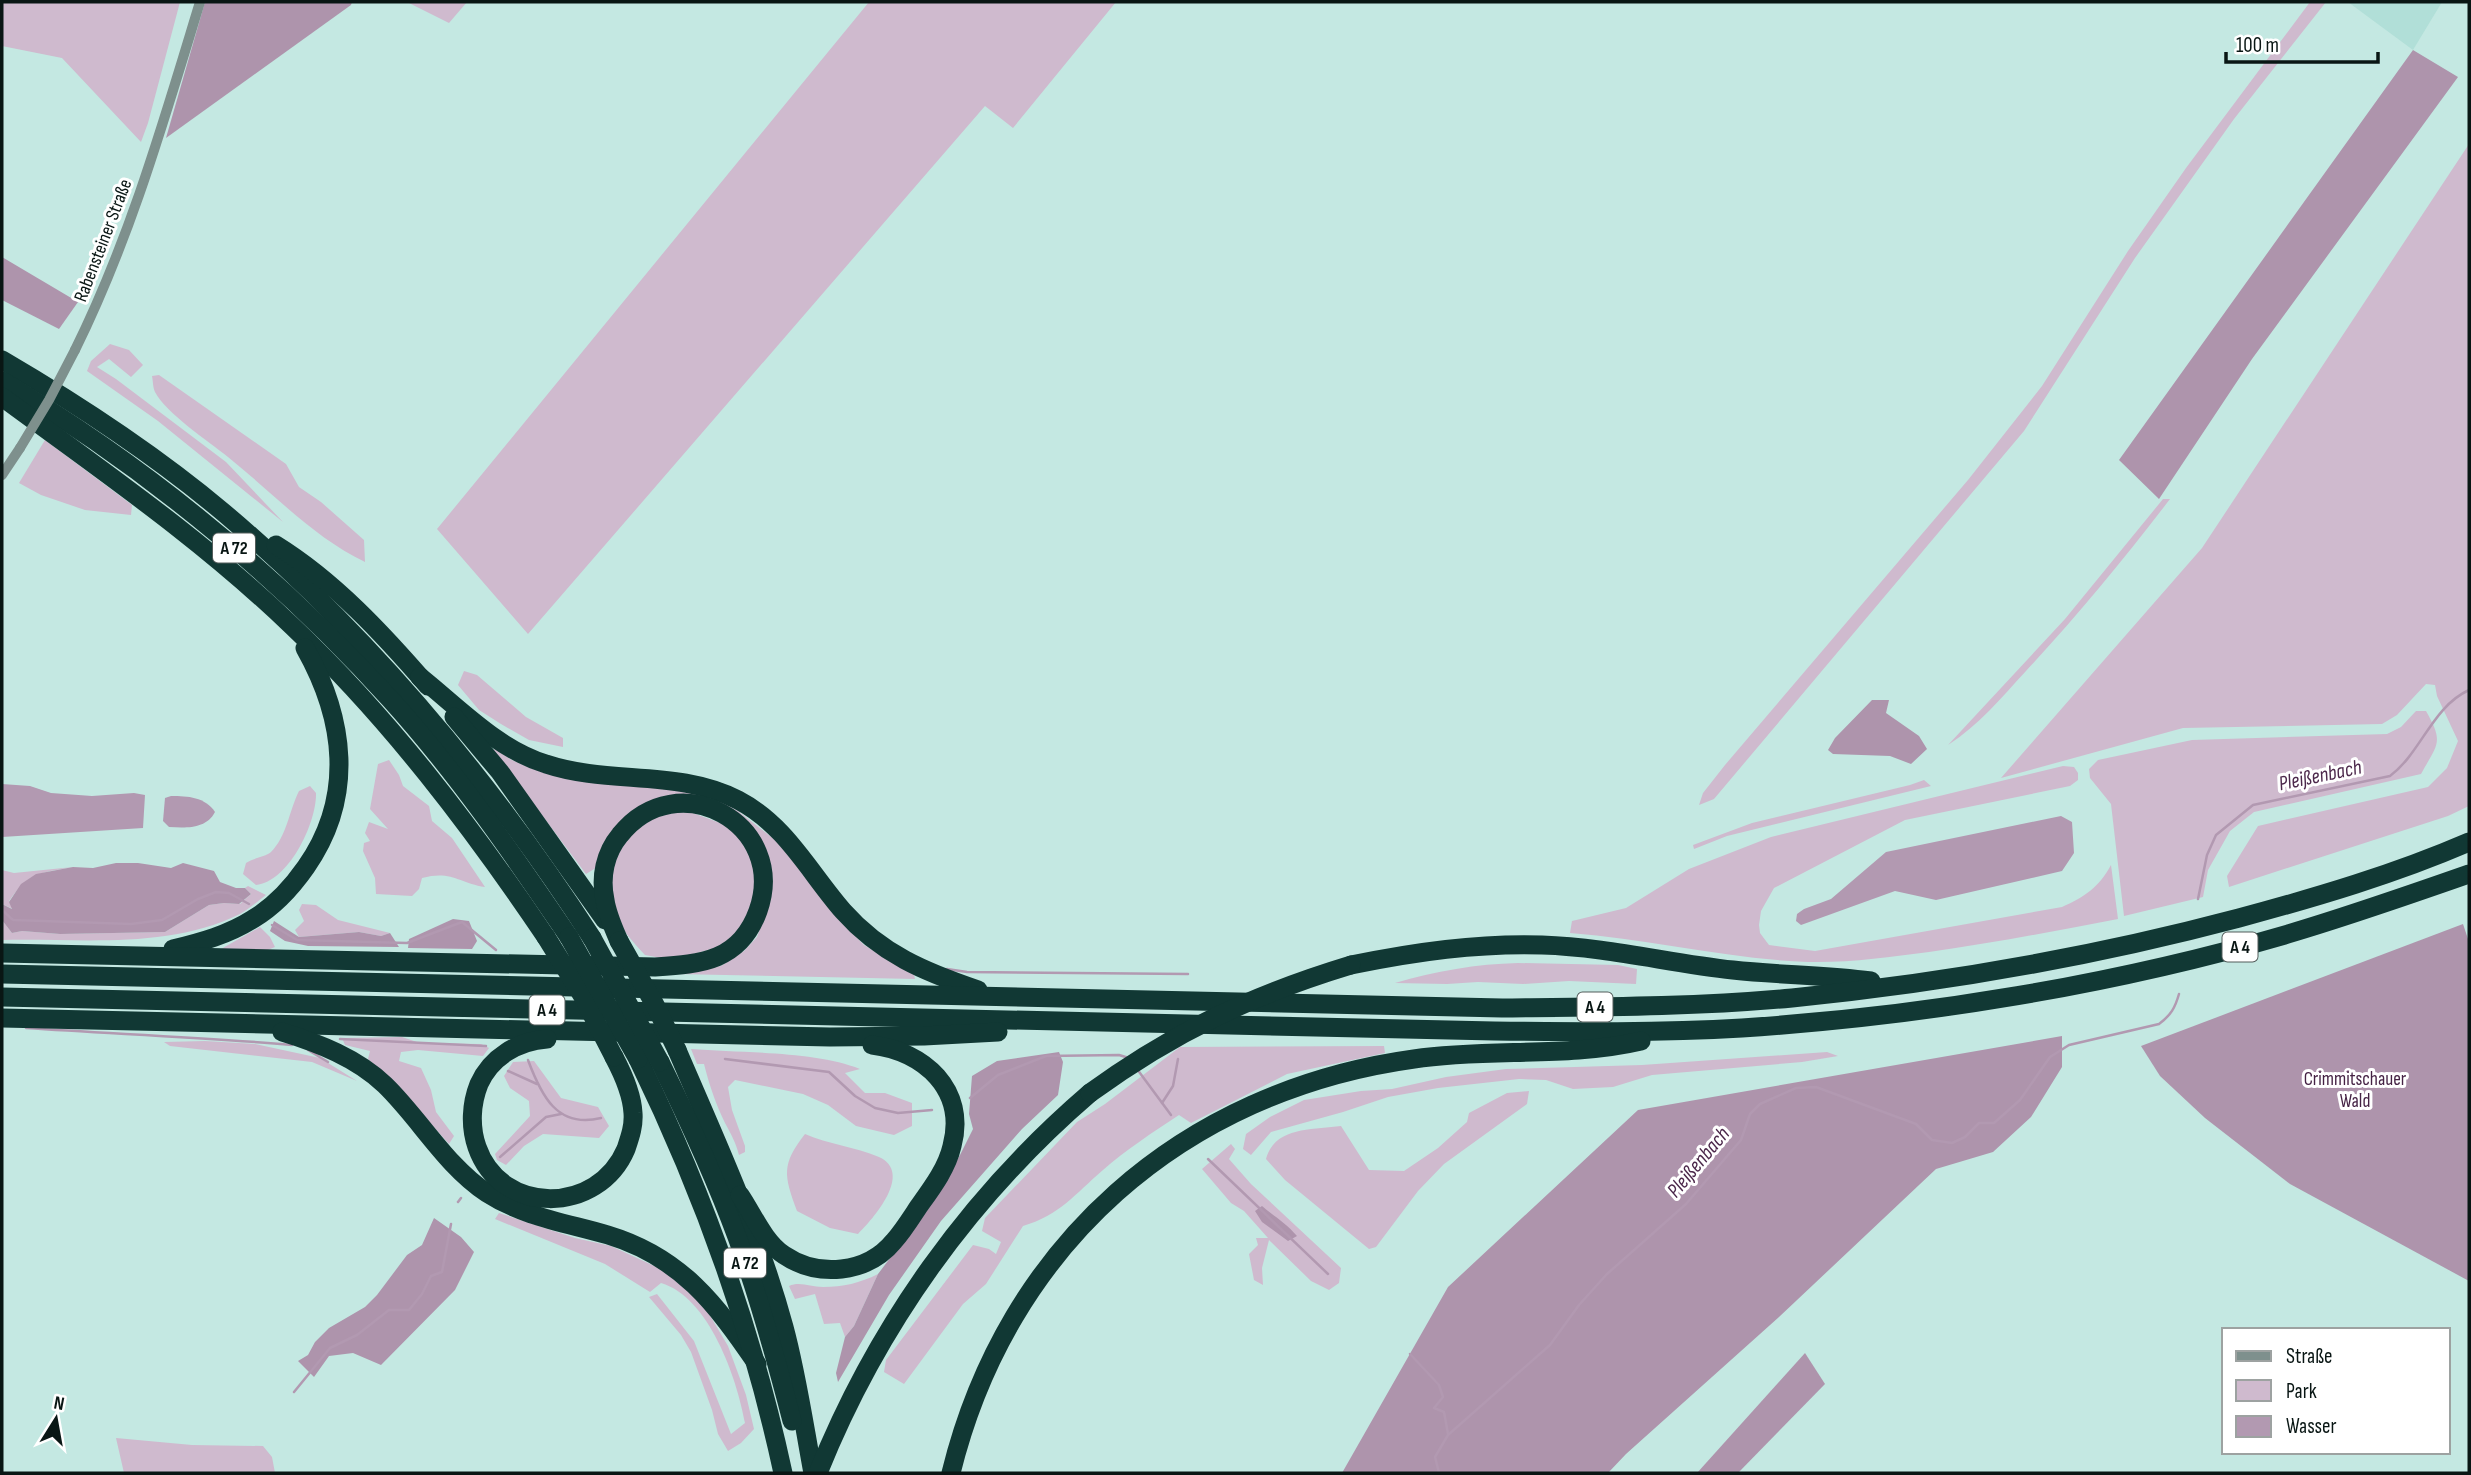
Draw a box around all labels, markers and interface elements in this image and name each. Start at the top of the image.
scale bar [2226,21,2378,65]
text: 100 m [2236,33,2279,58]
street label: Rabensteiner Straße [69,176,137,305]
road number: A 72 [213,534,255,562]
water label: Pleißenbach [2276,754,2364,796]
road number: A 4 [2222,932,2258,962]
road number: A 4 [1578,992,1612,1022]
road number: A 4 [530,995,564,1024]
park label: Crimmitschauer Wald [2304,1068,2407,1113]
water label: Pleißenbach [1662,1122,1735,1203]
road number: A 72 [724,1248,766,1278]
legend [2222,1328,2450,1454]
text: Straße [2286,1344,2332,1369]
text: Park [2286,1379,2317,1404]
north arrow [21,1384,91,1454]
text: N [52,1392,66,1416]
text: Wasser [2286,1414,2337,1439]

